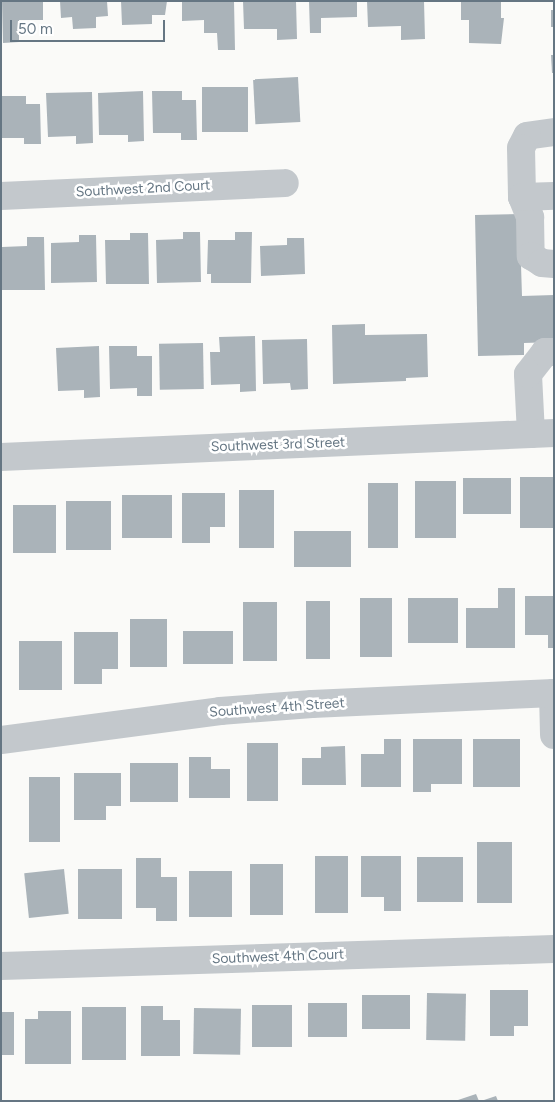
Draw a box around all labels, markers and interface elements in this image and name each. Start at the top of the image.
scale bar [12,10,168,42]
text: 50 m [18,20,53,38]
street label: Southwest 2nd Court [75,177,211,201]
street label: Southwest 3rd Street [211,434,345,456]
street label: Southwest 4th Street [209,695,345,721]
street label: Southwest 4th Court [211,946,345,968]

